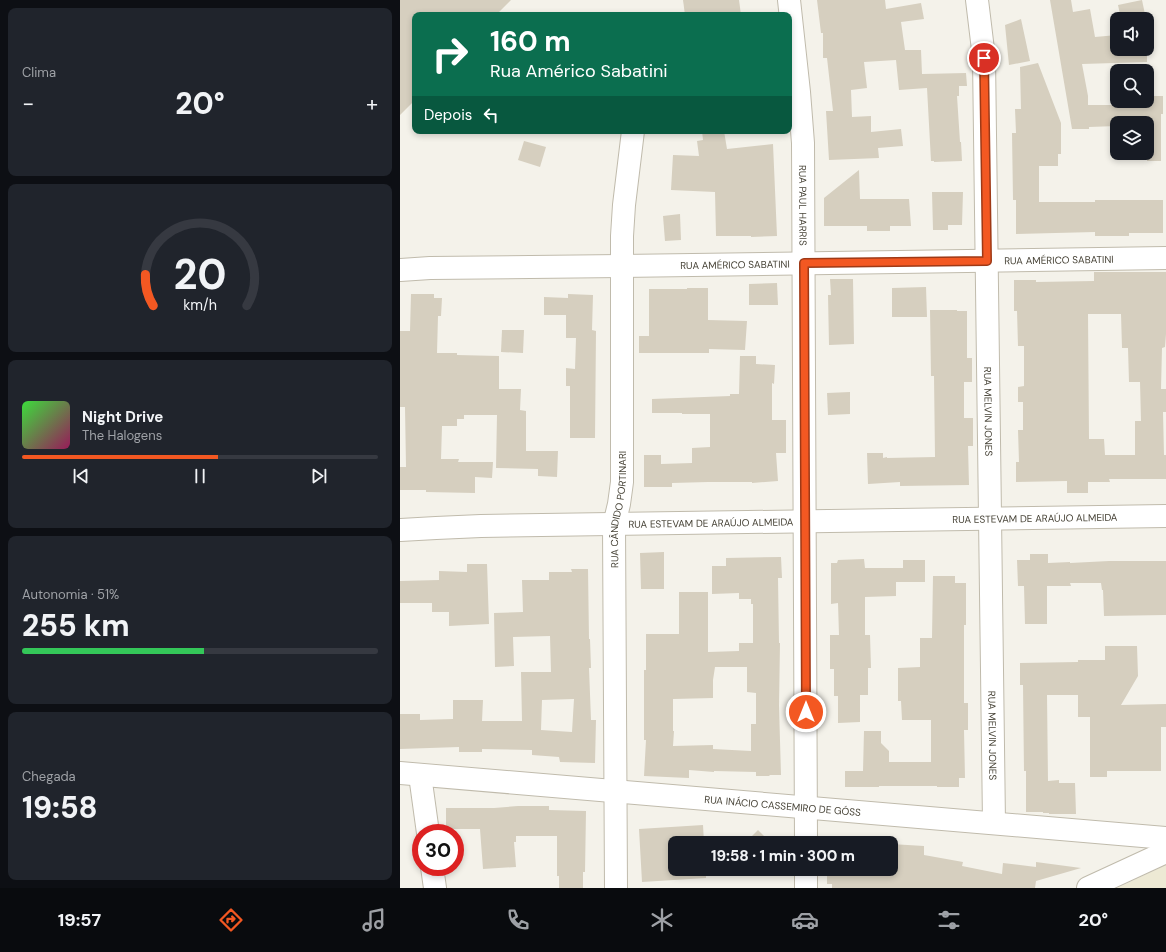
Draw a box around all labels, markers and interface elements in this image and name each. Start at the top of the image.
map controls [1110,12,1154,160]
button: sound [1110,12,1154,56]
text: 160 m [490,23,571,60]
icon: right [424,28,476,80]
pin [967,41,1001,75]
icon: arrive [973,47,995,69]
text: Rua Américo Sabatini [490,59,668,83]
text: Clima [22,64,56,81]
button: search [1110,64,1154,108]
text: 20° [175,84,225,123]
text: − [22,89,34,118]
text: + [366,89,378,118]
icon: left [480,104,502,126]
text: Depois [424,105,472,125]
button: layers [1110,116,1154,160]
street label: RUA PAUL HARRIS [796,165,809,246]
text: 20 [173,248,227,302]
street label: RUA AMÉRICO SABATINI [1004,253,1114,267]
street label: RUA AMÉRICO SABATINI [680,258,790,272]
text: km/h [183,296,217,314]
street label: RUA MELVIN JONES [981,367,995,457]
text: Night Drive [82,407,163,427]
text: The Halogens [82,427,162,444]
street label: RUA CÂNDIDO PORTINARI [608,451,629,568]
icon: previous [70,465,92,487]
icon: pause [189,465,211,487]
icon: next [308,465,330,487]
street label: RUA ESTEVAM DE ARAÚJO ALMEIDA [952,511,1118,526]
street label: RUA ESTEVAM DE ARAÚJO ALMEIDA [628,515,794,531]
text: Autonomia · 51% [22,586,119,603]
text: 255 km [22,606,130,645]
position arrow [785,691,827,733]
street label: RUA MELVIN JONES [985,691,999,781]
text: Chegada [22,768,76,785]
text: 19:58 [22,788,98,827]
street label: RUA INÁCIO CASSEMIRO DE GÓSS [704,793,862,819]
speed limit sign: 30 [412,824,464,876]
text: 19:58 · 1 min · 300 m [711,846,855,866]
icon: directions [217,906,245,934]
icon: music [360,906,388,934]
icon: phone [504,906,532,934]
icon: climate [648,906,676,934]
icon: car [791,906,819,934]
icon: filters [935,906,963,934]
text: 19:57 [58,908,101,932]
text: 20° [1079,908,1108,932]

